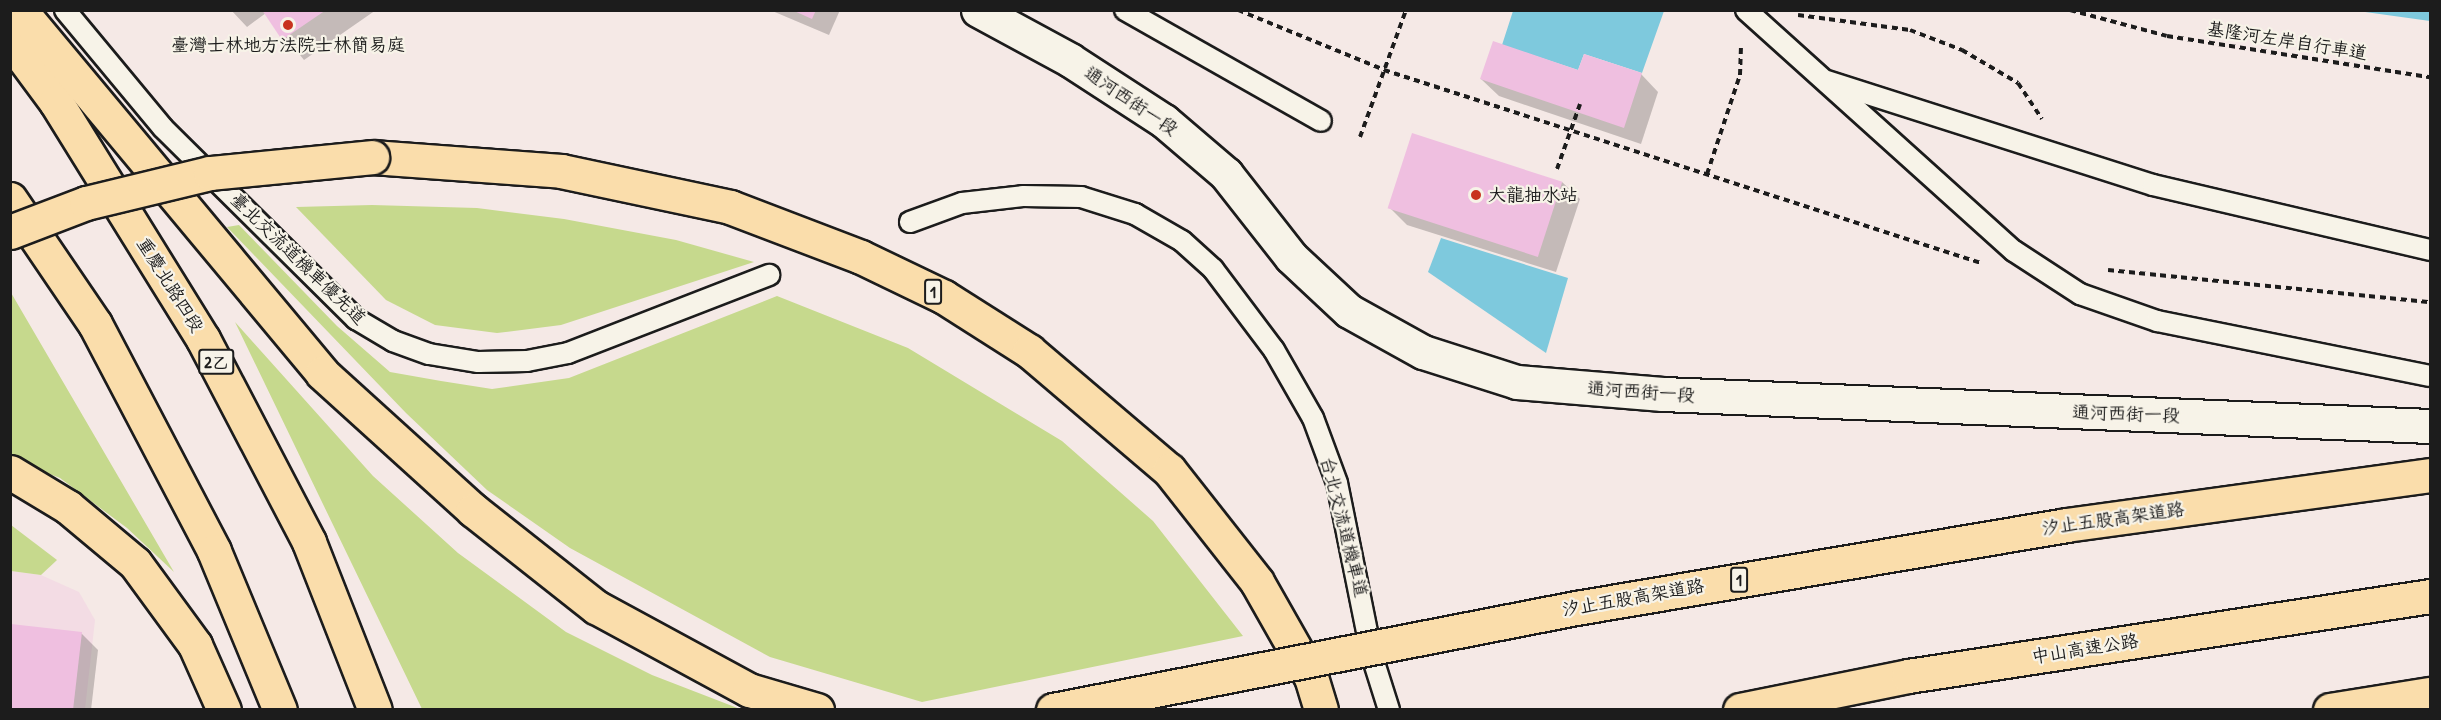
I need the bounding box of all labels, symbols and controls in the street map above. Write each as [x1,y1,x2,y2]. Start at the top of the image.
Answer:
marker: 臺灣士林地方法院士林簡易庭 [281,18,295,32]
street label: 基隆河左岸自行車道 [2205,18,2369,64]
place label: 臺灣士林地方法院士林簡易庭 [171,34,405,56]
street label: 通河西街一段 [1080,62,1182,140]
place label: 大龍抽水站 [1488,184,1578,206]
marker: 大龍抽水站 [1469,188,1483,202]
street label: 臺北交流道機車優先道 [226,189,370,329]
street label: 重慶北路四段 [132,233,208,337]
road number: 1 [924,279,942,305]
road number: 2乙 [198,349,234,375]
street label: 通河西街一段 [1586,377,1696,407]
street label: 通河西街一段 [2072,401,2180,427]
street label: 台北交流道機車道 [1316,455,1372,599]
street label: 汐止五股高架道路 [2040,498,2186,540]
road number: 1 [1730,567,1748,593]
street label: 汐止五股高架道路 [1560,575,1706,621]
street label: 中山高速公路 [2030,630,2140,668]

